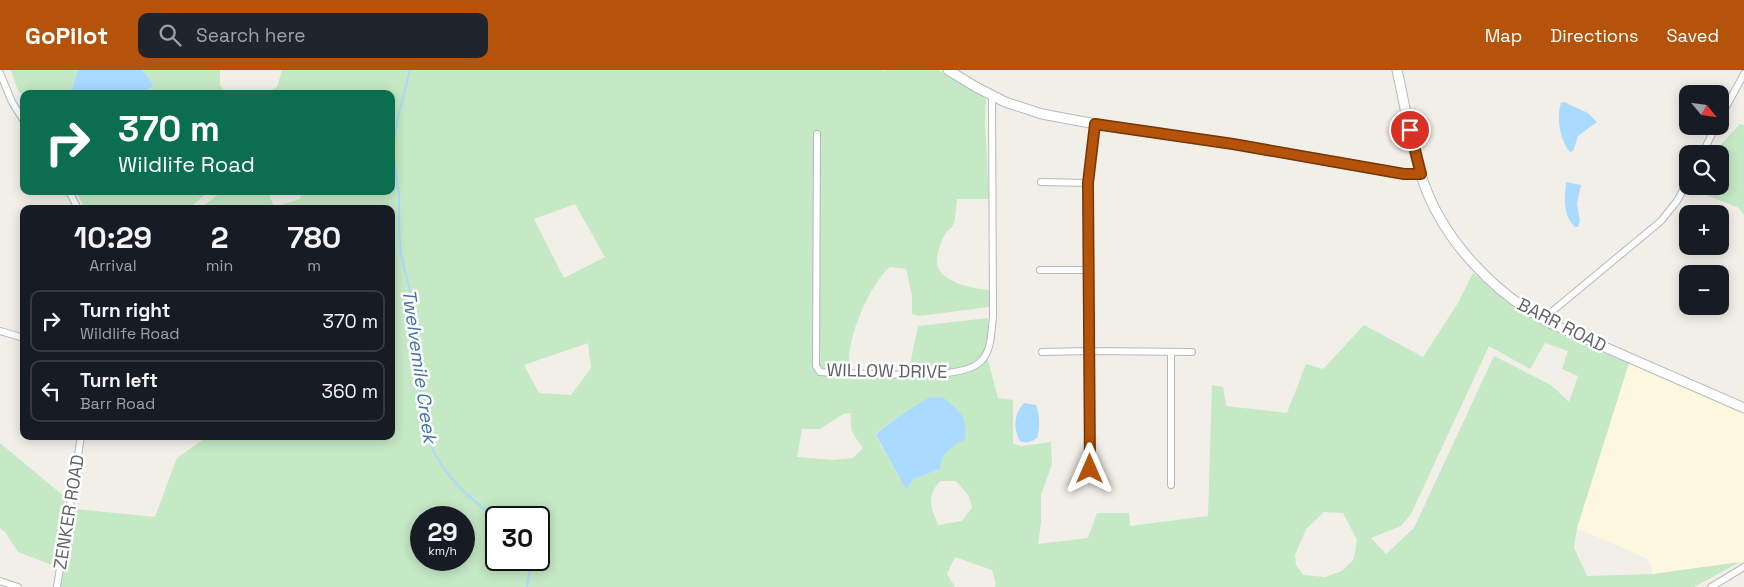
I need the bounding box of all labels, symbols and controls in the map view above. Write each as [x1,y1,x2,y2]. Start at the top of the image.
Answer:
search box [138,13,488,58]
text: GoPilot [25,20,108,51]
icon: search [156,21,184,49]
text: Search here [196,23,306,48]
text: Map [1485,24,1522,47]
text: Directions [1550,24,1639,47]
text: Saved [1667,24,1719,47]
north arrow [1679,85,1729,135]
map controls [1679,85,1729,315]
text: 370 m [118,107,220,151]
pin [1389,109,1431,151]
icon: right [35,110,100,175]
icon: arrive [1396,116,1424,144]
button: search [1679,145,1729,195]
text: Wildlife Road [118,150,255,178]
button: + [1679,205,1729,255]
text: 10:29 [74,218,152,257]
text: 2 [211,218,228,257]
text: 780 [287,218,341,257]
text: Arrival [89,255,137,276]
text: min [206,255,233,276]
text: m [307,255,321,276]
button: − [1679,265,1729,315]
water label: Twelvemile Creek [396,287,443,447]
street label: BARR ROAD [1514,292,1611,357]
text: Turn right [80,298,170,323]
icon: right [37,307,65,335]
text: 370 m [323,309,378,334]
text: Wildlife Road [80,323,180,344]
street label: WILLOW DRIVE [827,358,947,383]
text: Turn left [80,368,158,393]
icon: left [37,377,65,405]
text: 360 m [321,379,378,404]
text: Barr Road [80,393,155,414]
position arrow [1063,442,1115,494]
street label: ZENKER ROAD [48,453,89,571]
speed limit sign: 30 [485,506,550,571]
text: 29 [427,516,458,548]
text: km/h [428,543,457,559]

